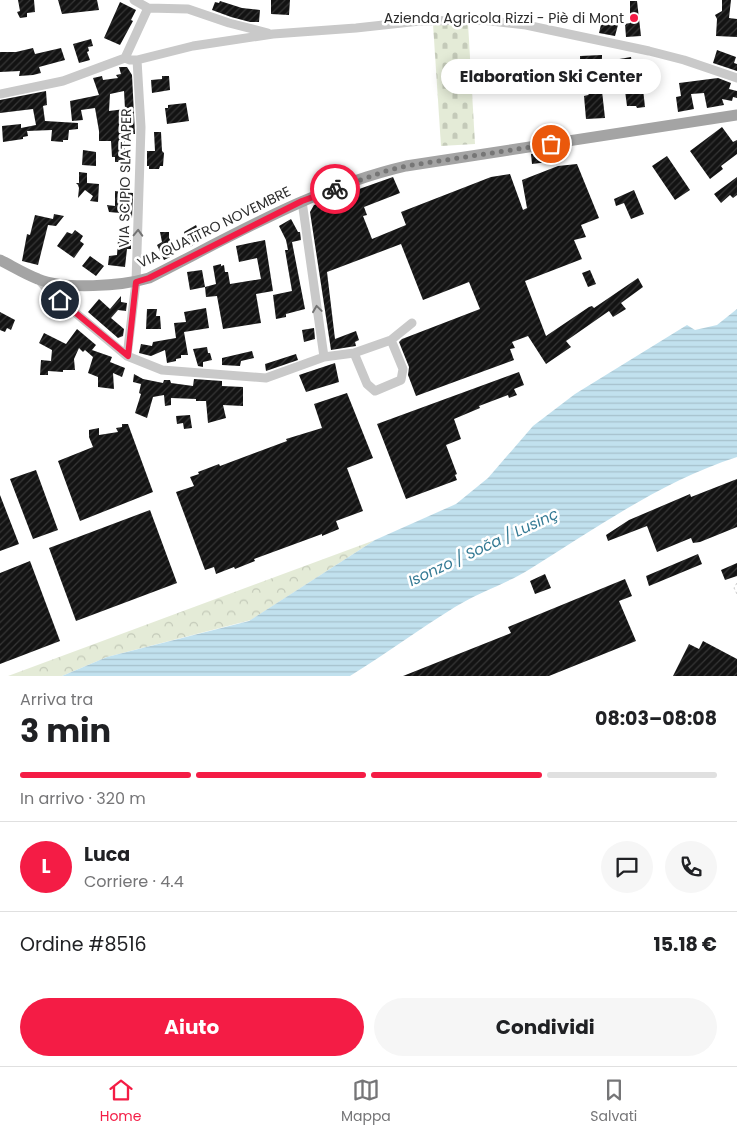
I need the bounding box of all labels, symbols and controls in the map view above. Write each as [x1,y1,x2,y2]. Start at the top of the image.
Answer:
place label: Azienda Agricola Rizzi - Piè di Mont [384,8,624,28]
marker: Azienda Agricola Rizzi - Piè di Mont [628,12,640,24]
callout: Elaboration Ski Center [441,59,661,94]
text: Elaboration Ski Center [460,65,642,88]
street label: VIA SCIPIO SLATAPER [114,108,136,248]
pin [530,123,572,165]
icon: bag [537,130,565,158]
courier [310,164,360,214]
icon: bike [321,175,349,203]
street label: VIA QUATTRO NOVEMBRE [134,181,294,273]
one-way arrow [132,229,143,237]
pin [39,279,81,321]
icon: home [46,286,74,314]
one-way arrow [312,305,323,313]
water label: Isonzo / Soča / Lusinç [405,503,561,591]
text: Arriva tra [20,688,93,711]
text: 08:03–08:08 [595,705,717,732]
text: 3 min [20,708,111,753]
text: In arrivo · 320 m [20,787,146,810]
text: Luca [84,841,130,868]
button: chat [601,841,653,893]
button: phone [665,841,717,893]
text: L [41,853,51,880]
text: Corriere · 4.4 [84,870,184,893]
text: Ordine #8516 [20,931,147,958]
text: 15.18 € [654,931,717,958]
button: Aiuto [20,998,364,1056]
button: Condividi [374,998,717,1056]
tab: Home [100,1076,141,1127]
tab: Mappa [341,1076,391,1127]
tab: Salvati [590,1076,637,1127]

